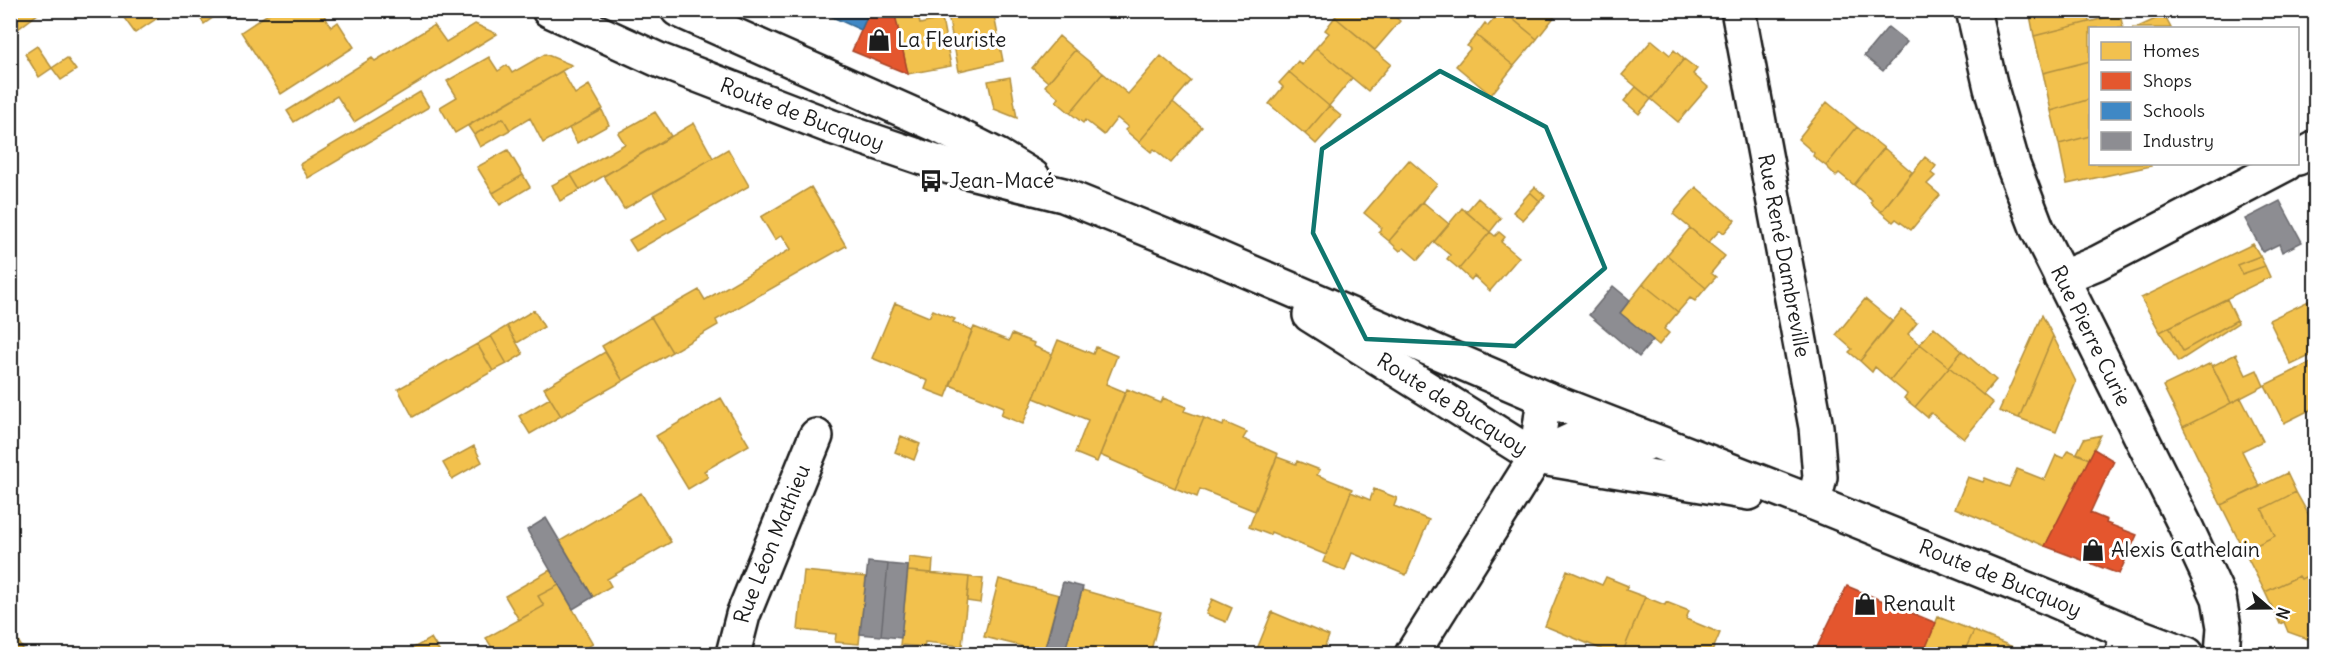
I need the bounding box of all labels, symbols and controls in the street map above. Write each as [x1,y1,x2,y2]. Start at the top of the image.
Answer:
place label: La Fleuriste [897,26,1006,53]
shop icon: La Fleuriste [866,27,892,53]
legend [2089,27,2299,165]
text: Homes [2143,39,2200,62]
text: Shops [2143,69,2192,92]
street label: Route de Bucquoy [716,71,888,157]
text: Schools [2143,99,2205,122]
text: Industry [2143,129,2214,152]
street label: Rue René Dambreville [1752,152,1817,360]
place label: Jean-Macé [949,167,1054,194]
bus stop icon: Jean-Macé [918,168,944,194]
street label: Rue Pierre Curie [2045,261,2138,410]
street label: Route de Bucquoy [1372,346,1533,461]
street label: Rue Léon Mathieu [727,460,816,626]
street label: Route de Bucquoy [1915,533,2086,623]
place label: Alexis Cathelain [2111,536,2260,563]
shop icon: Alexis Cathelain [2080,537,2106,563]
north arrow [2239,578,2299,638]
place label: Renault [1883,590,1955,617]
shop icon: Renault [1852,591,1878,617]
text: N [2272,605,2294,622]

